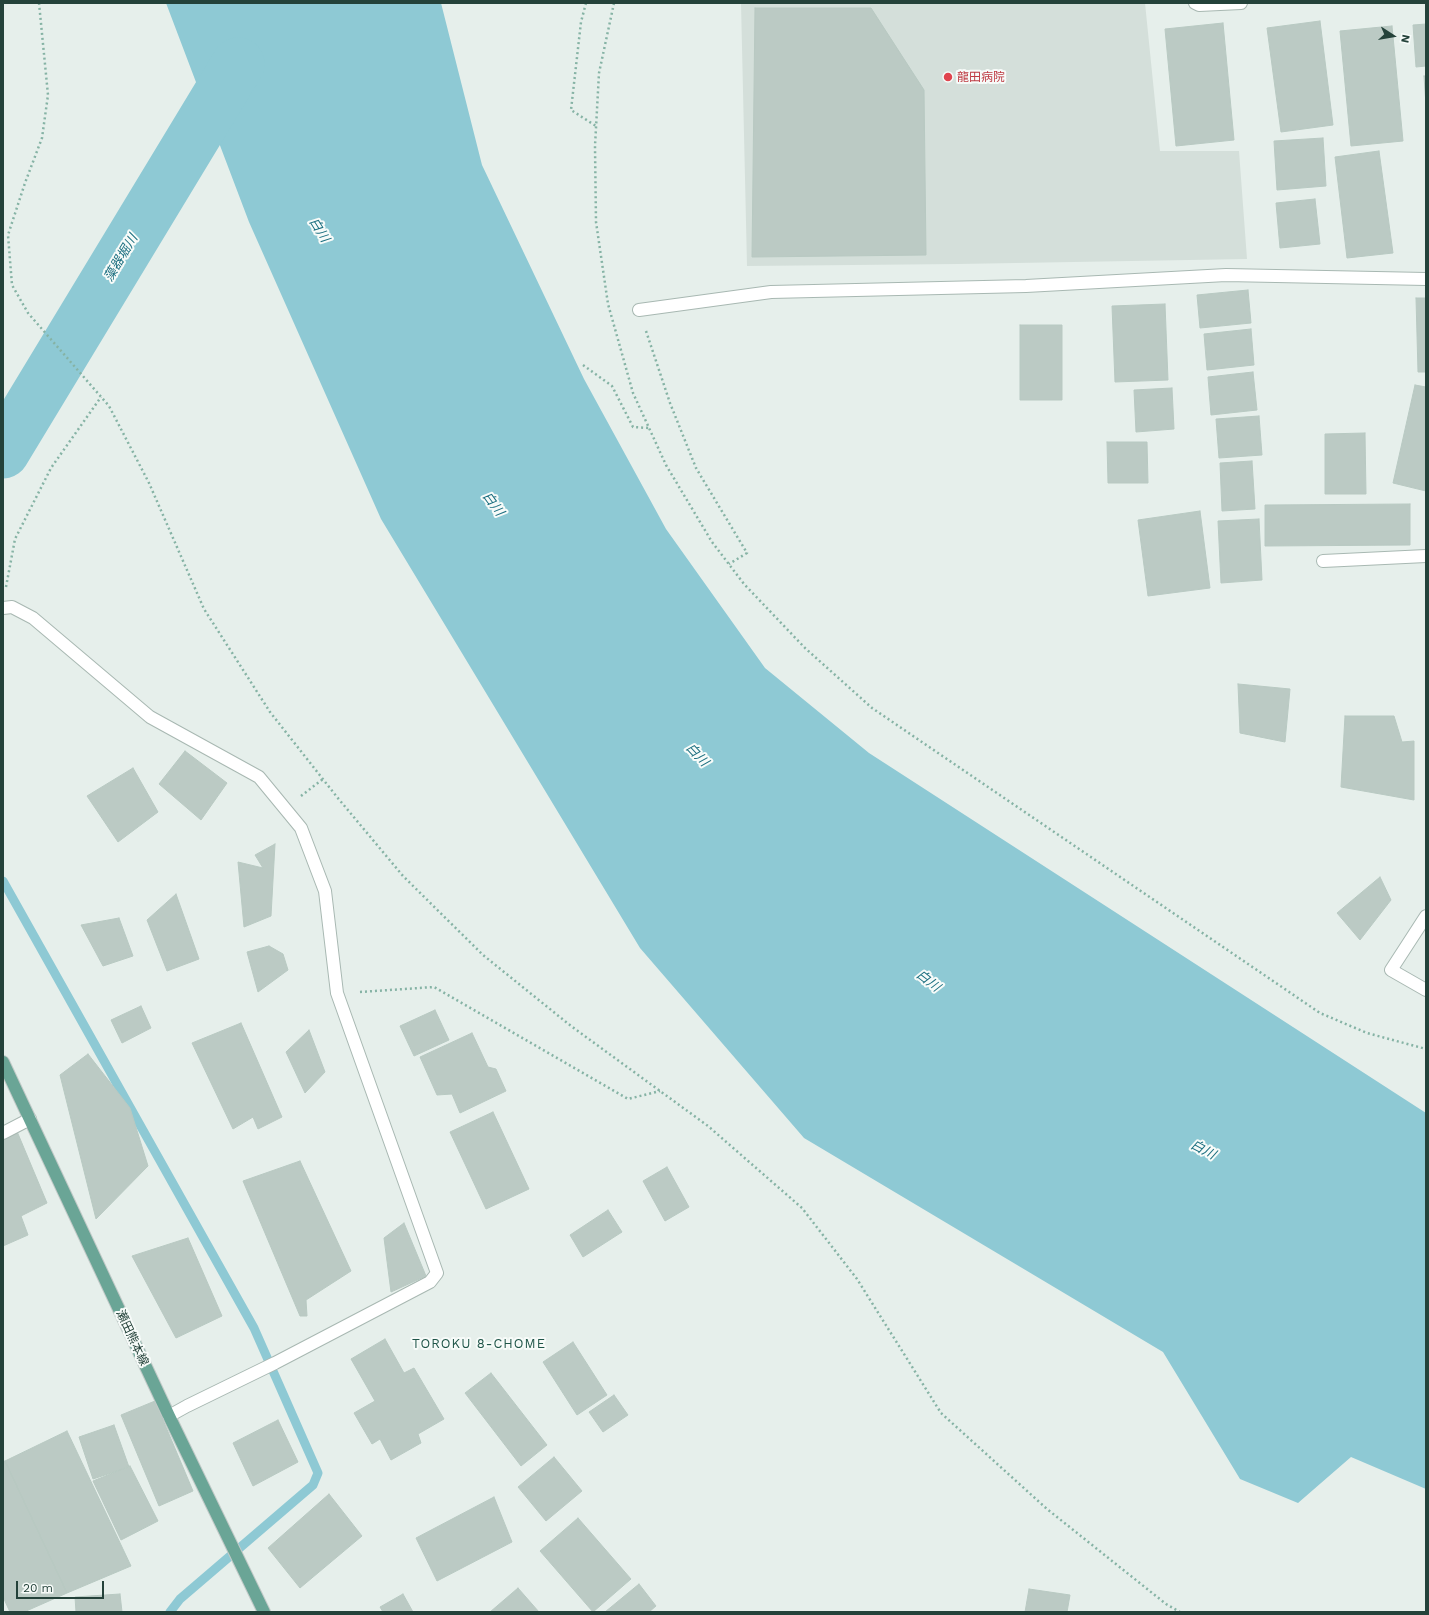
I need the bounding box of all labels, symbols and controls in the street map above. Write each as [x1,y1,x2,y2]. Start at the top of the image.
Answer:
north arrow [1373,16,1413,56]
text: N [1398,33,1412,44]
place label: 龍田病院 [957,70,1005,84]
marker: 龍田病院 [942,71,954,83]
water label: 白川 [305,215,333,245]
water label: 藻器堀川 [101,232,141,284]
water label: 白川 [479,489,507,519]
water label: 白川 [682,740,712,770]
water label: 白川 [913,967,943,995]
water label: 白川 [1188,1137,1218,1163]
street label: 瀬田熊本線 [113,1308,151,1368]
district label: TOROKU 8-CHOME [412,1336,546,1352]
scale bar [18,1573,106,1599]
text: 20 m [23,1581,53,1595]

